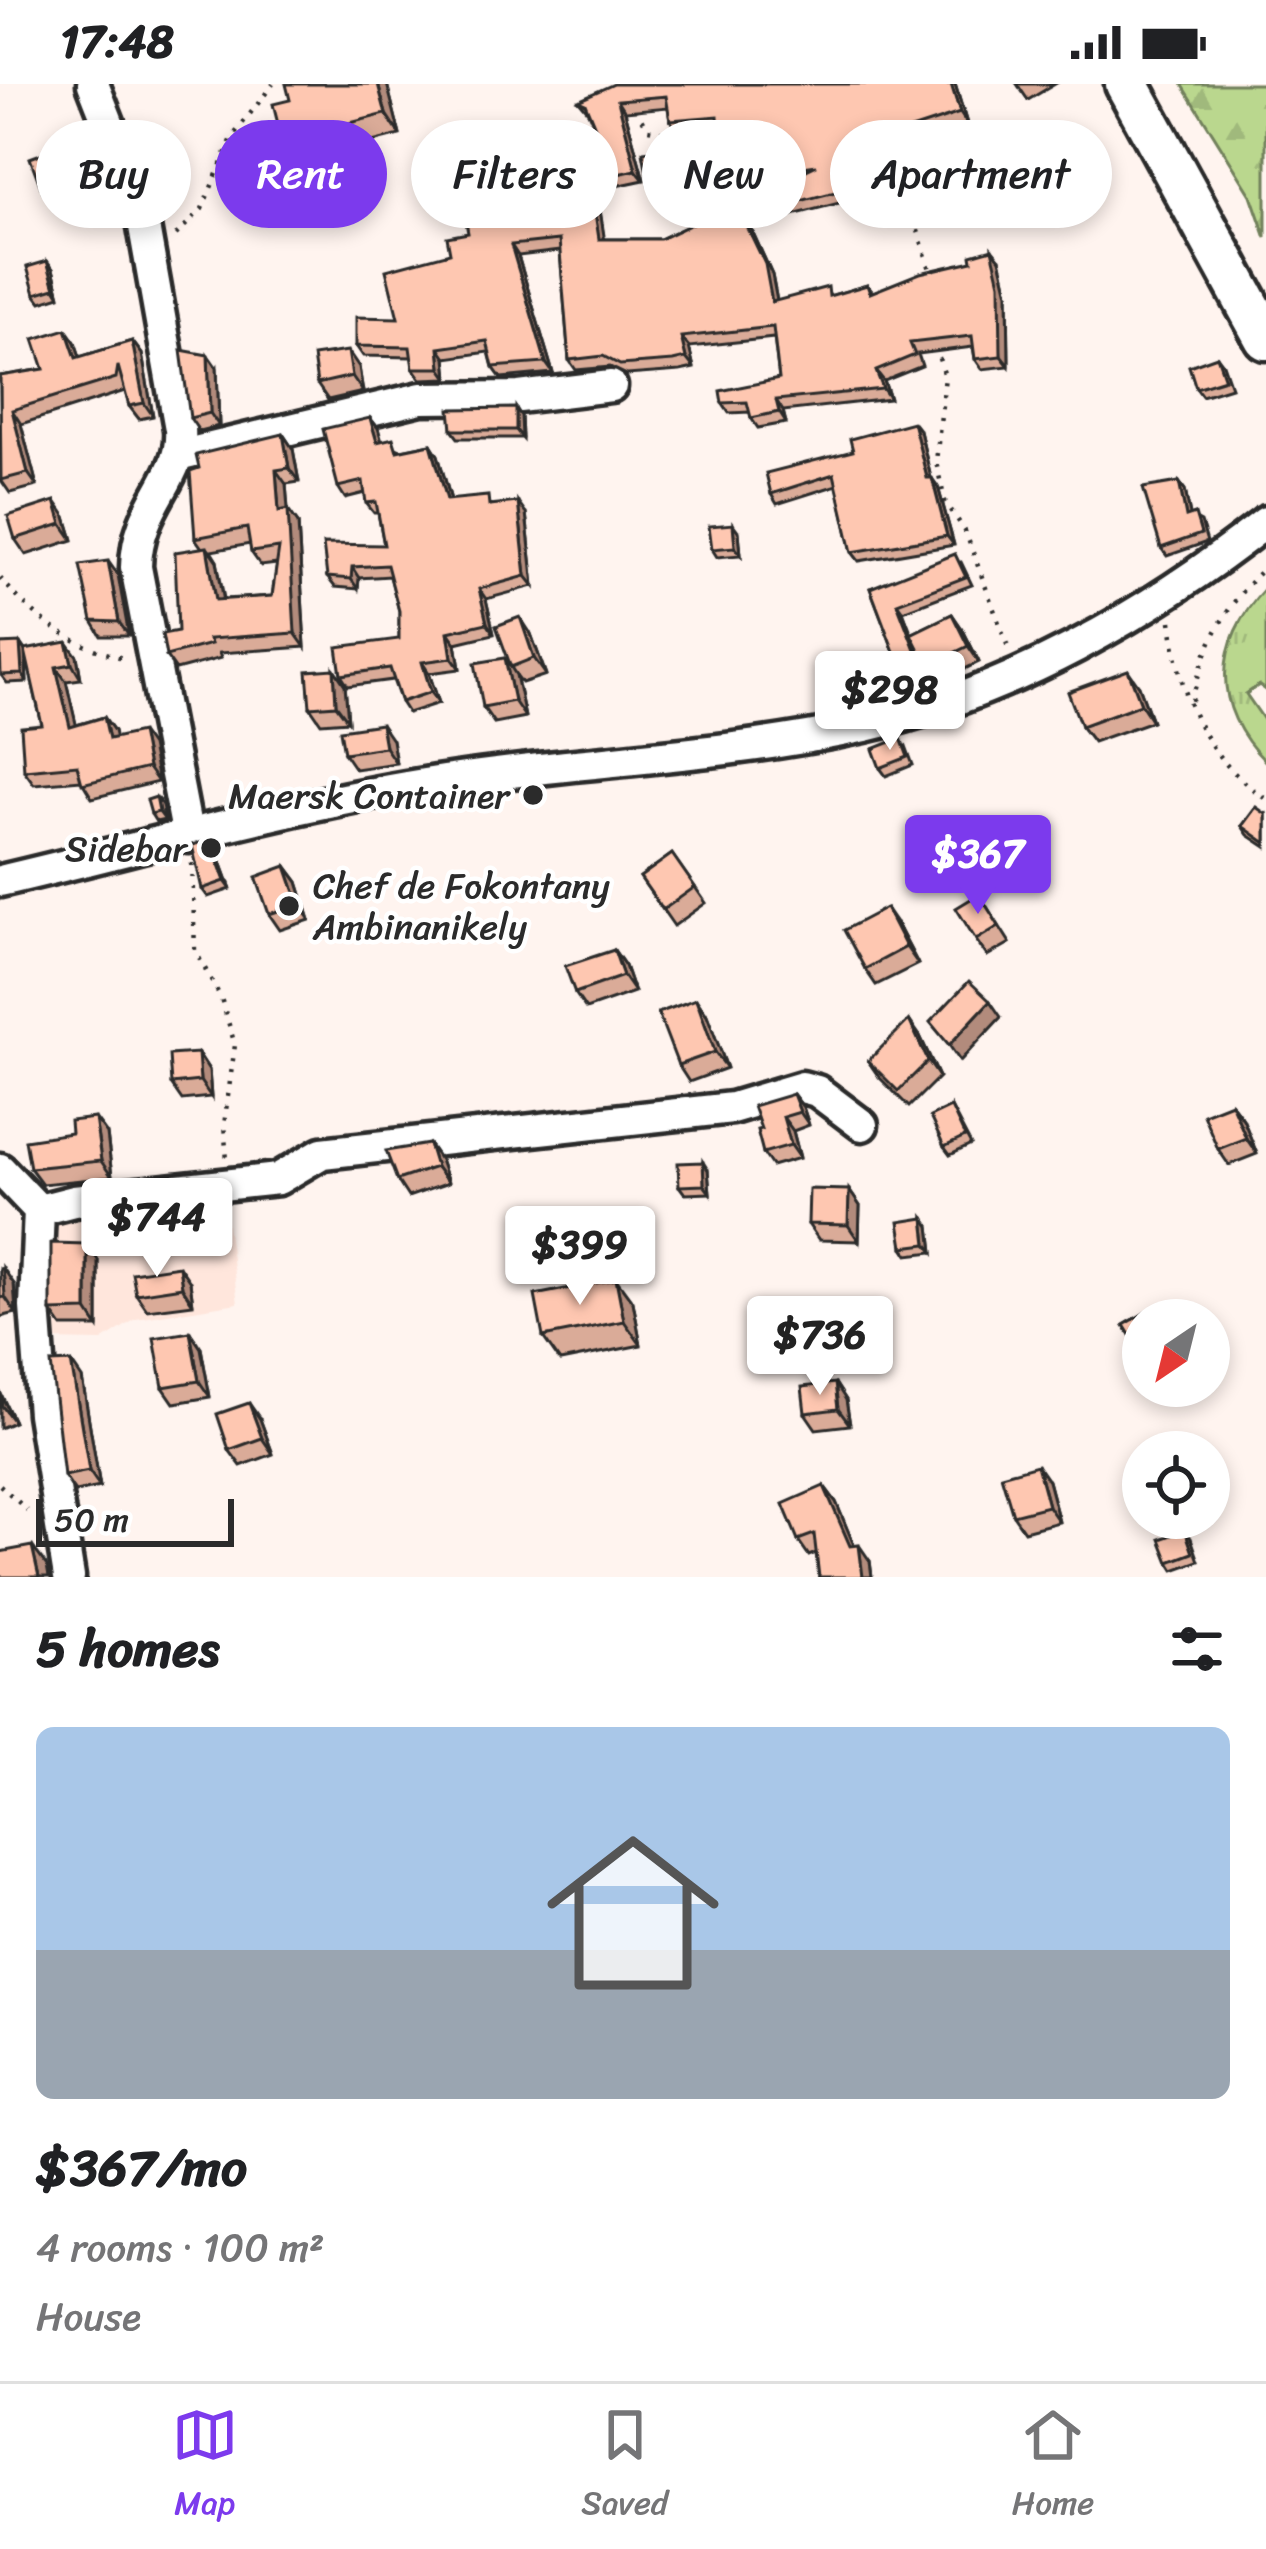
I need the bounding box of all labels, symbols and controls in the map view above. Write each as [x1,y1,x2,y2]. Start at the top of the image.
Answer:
text: 17:48 [60,2,174,82]
chip: Buy [36,120,191,228]
chip: Rent [215,120,387,228]
chip: Filters [411,120,618,228]
chip: New [642,120,806,228]
chip: Apartment [830,120,1112,228]
pin: $298 [819,651,961,753]
text: $298 [842,655,938,724]
place label: Maersk Container [228,764,511,828]
marker: Maersk Container [520,782,546,808]
pin: $367 [907,815,1049,917]
place label: Sidebar [65,817,189,881]
text: $367 [932,819,1024,888]
marker: Sidebar [198,835,224,861]
place label: Chef de Fokontany Ambinanikely [312,854,610,959]
marker: Chef de Fokontany Ambinanikely [276,893,302,919]
pin: $744 [86,1178,228,1280]
text: $744 [108,1182,206,1251]
pin: $399 [509,1206,651,1308]
text: $399 [532,1210,628,1279]
pin: $736 [749,1296,891,1398]
north arrow [1122,1299,1230,1407]
map controls [1122,1299,1230,1539]
text: $736 [774,1300,866,1369]
button: locate [1122,1431,1230,1539]
text: 50 m [54,1491,129,1549]
scale bar [36,1493,234,1546]
text: 5 homes [36,1604,219,1694]
icon: filters [1164,1616,1230,1682]
icon: home [525,1805,741,2021]
text: $367/mo [36,2123,247,2213]
text: 4 rooms · 100 m² [36,2213,324,2282]
text: House [36,2282,141,2351]
tab: Map [172,2402,238,2532]
tab: Saved [581,2402,668,2532]
tab: Home [1012,2402,1094,2532]

